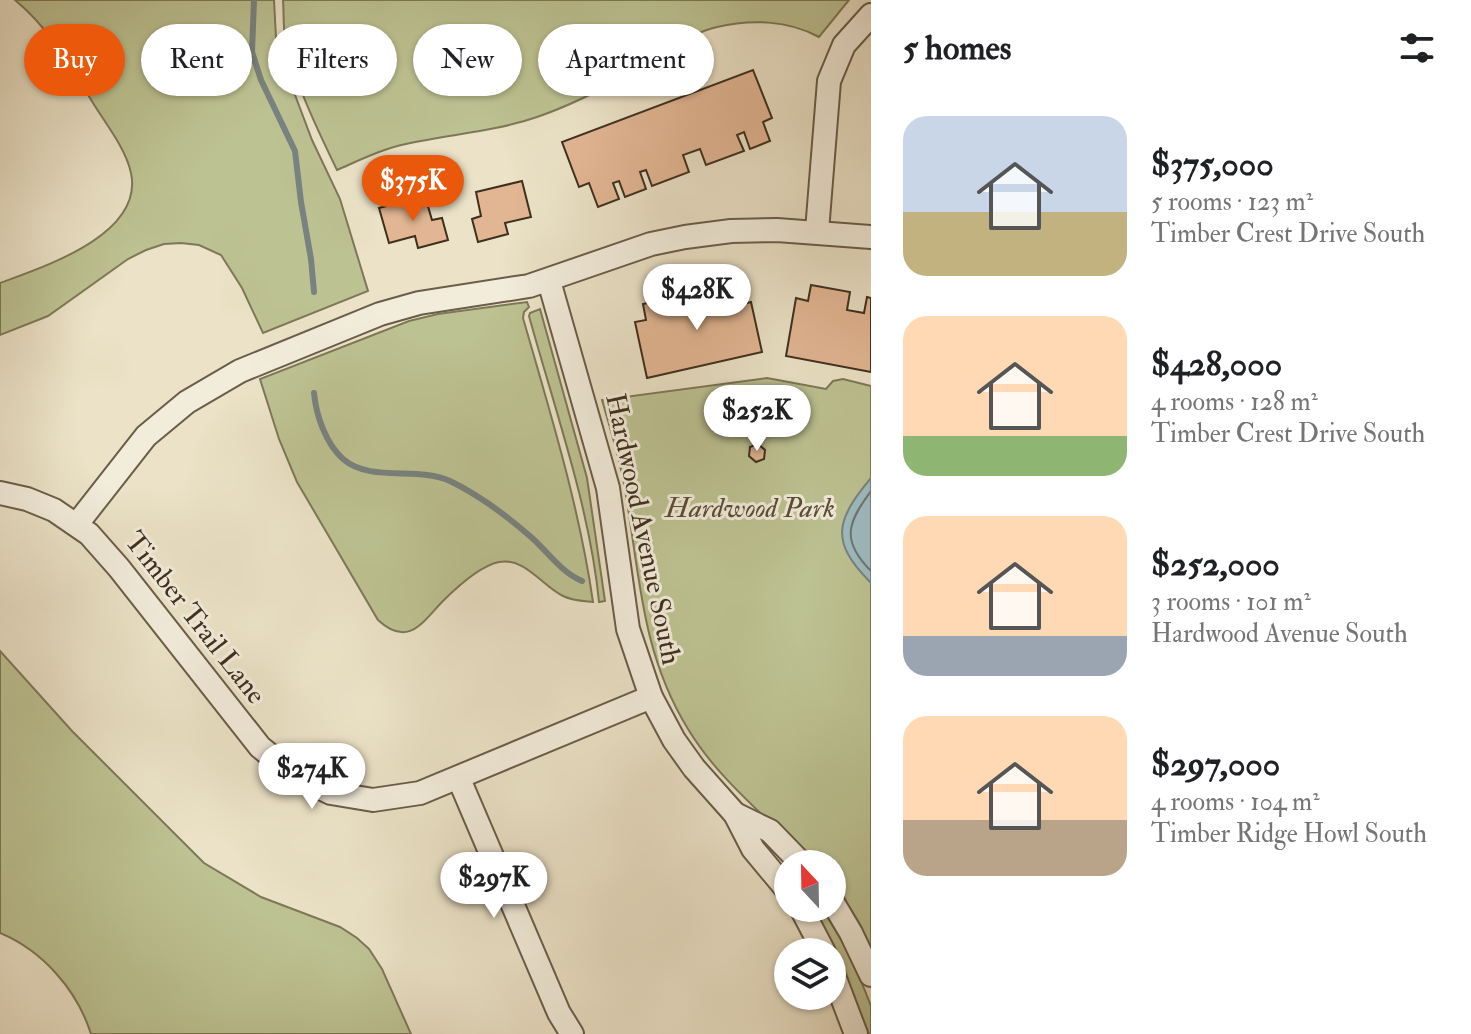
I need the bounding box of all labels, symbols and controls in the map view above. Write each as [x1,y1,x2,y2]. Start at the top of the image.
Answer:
chip: Buy [24,24,125,96]
chip: Rent [141,24,252,96]
chip: Filters [268,24,397,96]
chip: New [413,24,522,96]
chip: Apartment [538,24,714,96]
icon: filters [1395,26,1439,70]
text: 5 homes [903,27,1011,70]
text: $375,000 [1151,143,1274,186]
icon: home [967,148,1063,244]
pin: $375K [357,155,469,223]
text: $375K [380,165,446,197]
text: 5 rooms · 123 m² [1151,186,1313,218]
text: Timber Crest Drive South [1151,218,1425,250]
pin: $428K [641,264,753,332]
text: $428K [661,274,733,306]
text: $428,000 [1151,343,1282,386]
icon: home [967,348,1063,444]
pin: $252K [701,385,813,453]
text: 4 rooms · 128 m² [1151,386,1318,418]
street label: Hardwood Avenue South [597,390,689,668]
text: $252K [722,395,792,427]
text: Timber Crest Drive South [1151,418,1425,450]
park label: Hardwood Park [663,491,835,526]
street label: Timber Trail Lane [117,525,273,712]
text: $252,000 [1151,543,1280,586]
icon: home [967,548,1063,644]
text: 3 rooms · 101 m² [1151,586,1311,618]
text: Hardwood Avenue South [1151,618,1408,650]
pin: $274K [256,743,368,811]
text: $297,000 [1151,743,1280,786]
icon: home [967,748,1063,844]
text: $274K [276,753,348,785]
text: 4 rooms · 104 m² [1151,786,1320,818]
text: Timber Ridge Howl South [1151,818,1427,850]
north arrow [774,850,846,922]
map controls [774,850,846,1010]
pin: $297K [438,852,550,920]
text: $297K [458,862,530,894]
button: layers [774,938,846,1010]

